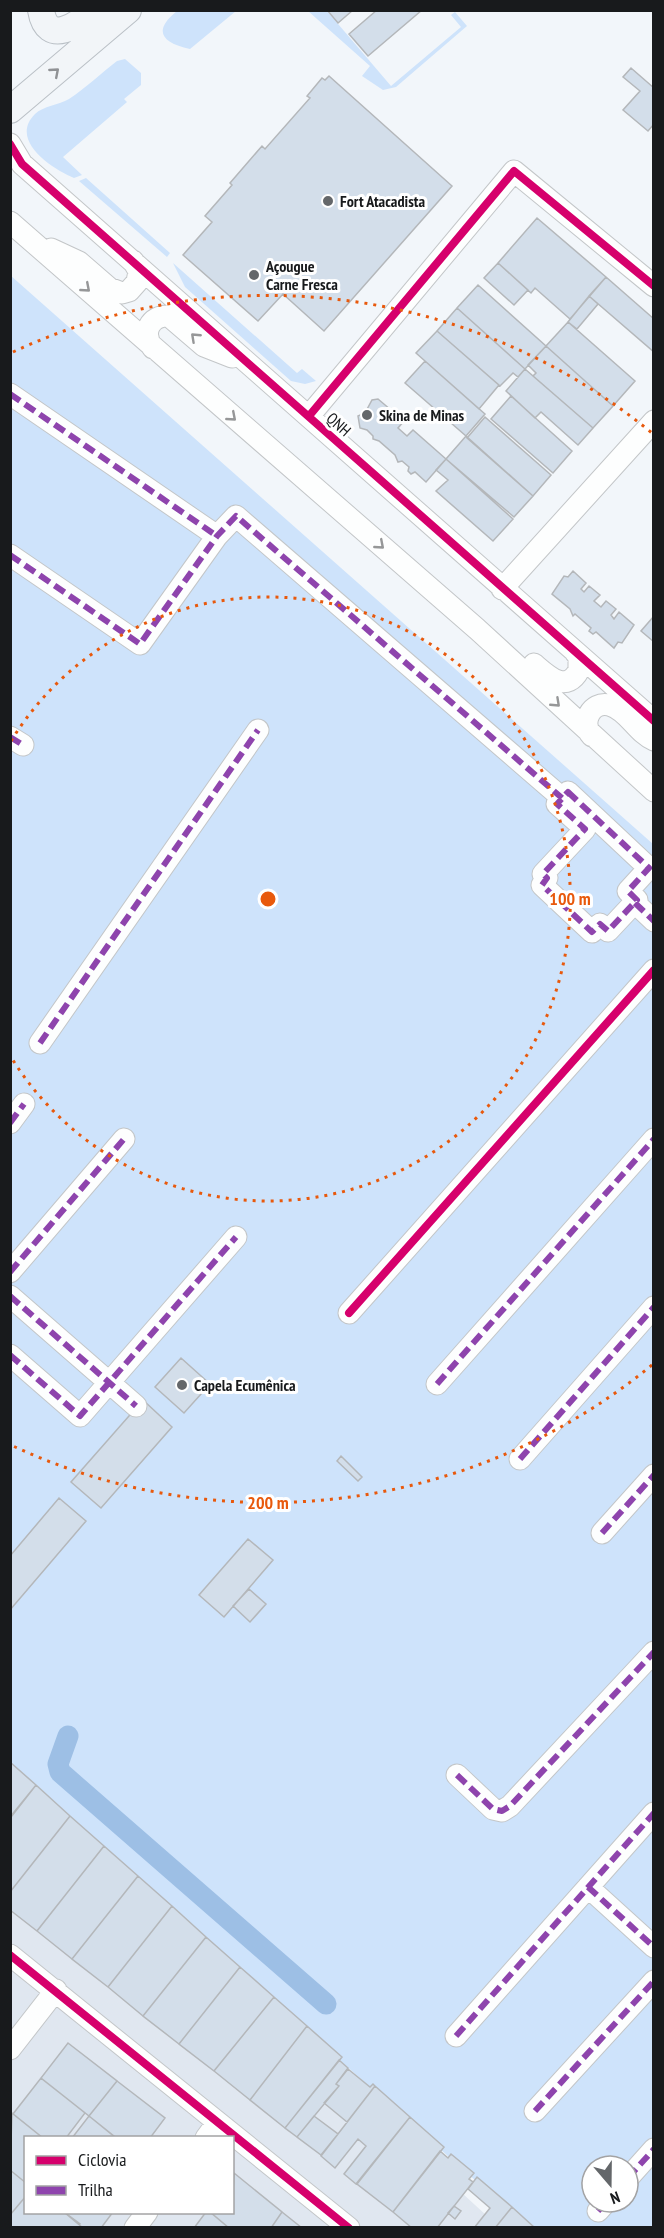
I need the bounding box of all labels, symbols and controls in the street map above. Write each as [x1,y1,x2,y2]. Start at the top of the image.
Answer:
one-way arrow [48,68,59,79]
place label: Fort Atacadista [340,191,425,211]
marker: Fort Atacadista [321,194,335,208]
place label: Açougue Carne Fresca [265,256,338,294]
marker: Açougue Carne Fresca [247,268,261,282]
one-way arrow [79,281,90,292]
one-way arrow [191,333,201,344]
place label: Skina de Minas [379,405,465,425]
street label: QNH [323,408,355,440]
marker: Skina de Minas [360,408,374,422]
one-way arrow [226,410,236,421]
one-way arrow [373,537,384,548]
one-way arrow [549,696,560,707]
text: 100 m [549,887,591,910]
centre of rings [258,889,278,909]
place label: Capela Ecumênica [194,1375,296,1395]
marker: Capela Ecumênica [175,1378,189,1392]
text: 200 m [247,1491,289,1514]
legend [24,2136,234,2214]
text: Ciclovia [78,2148,126,2171]
north arrow [580,2154,640,2214]
text: Trilha [78,2178,113,2201]
text: N [608,2187,623,2209]

